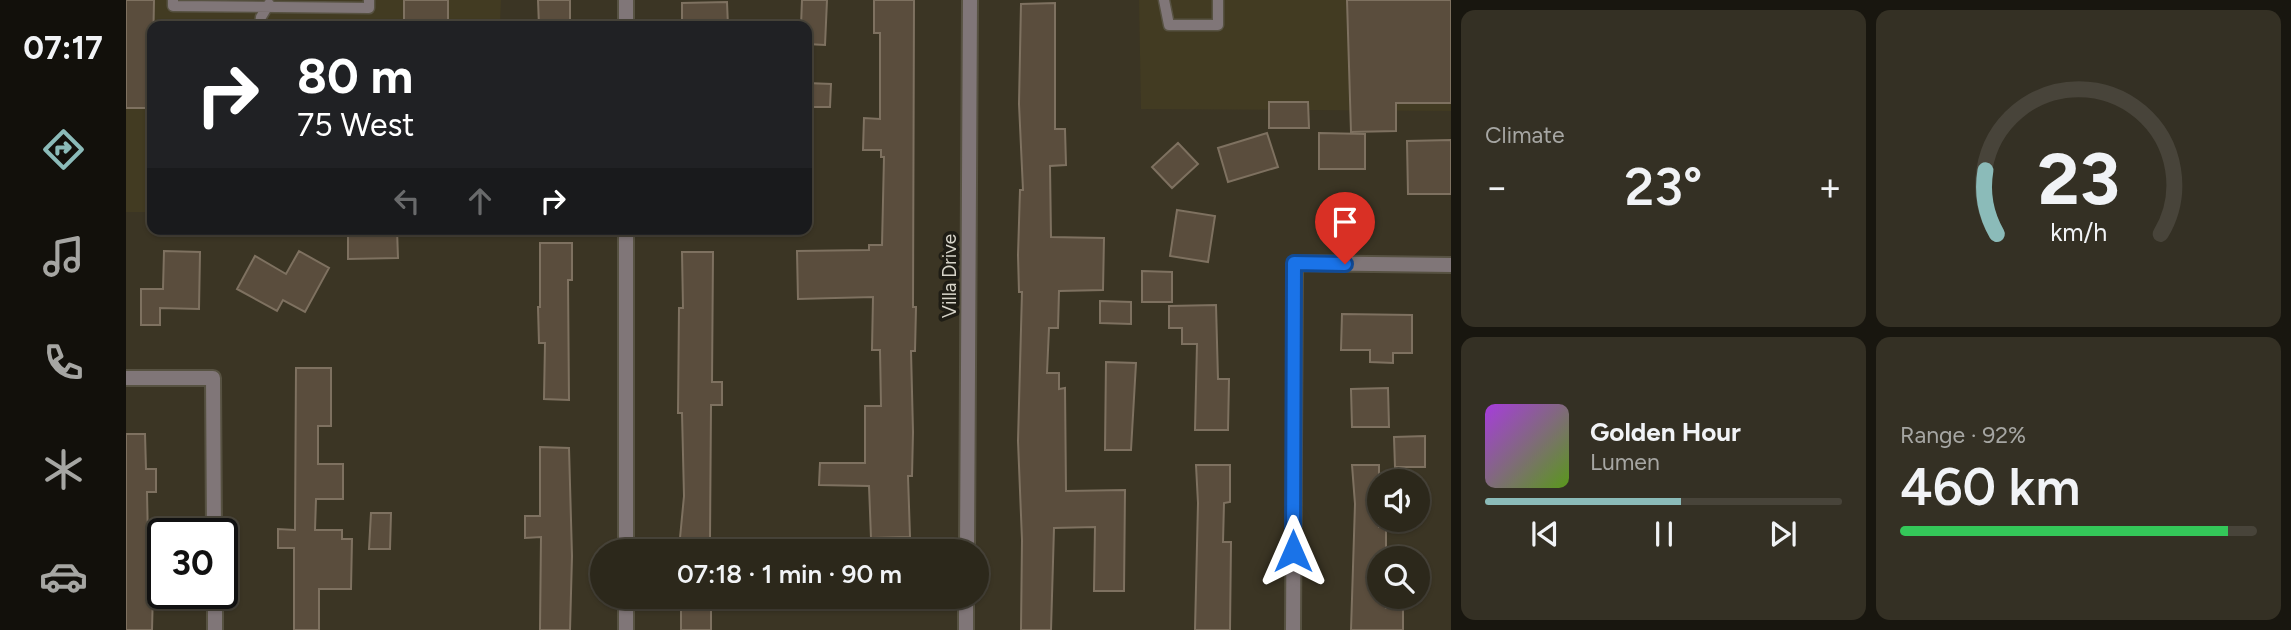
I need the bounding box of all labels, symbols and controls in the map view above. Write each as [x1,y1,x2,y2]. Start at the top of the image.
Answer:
text: 07:17 [23,29,103,67]
text: 80 m [297,46,413,105]
icon: right [182,49,273,140]
text: 75 West [297,106,414,144]
text: Climate [1485,121,1564,149]
icon: directions [39,125,88,174]
text: 23 [2037,136,2120,223]
text: 23° [1625,156,1702,218]
text: − [1485,164,1509,210]
text: + [1818,164,1842,210]
icon: left [388,182,426,220]
icon: ahead [461,182,499,220]
icon: right [534,182,572,220]
pin [1315,192,1375,264]
icon: arrive [1326,203,1364,241]
text: km/h [2050,217,2107,247]
icon: music [39,232,88,281]
street label: Villa Drive [938,234,961,318]
icon: phone [39,338,88,387]
text: Golden Hour [1590,416,1741,448]
text: Range · 92% [1900,421,2026,449]
icon: climate [39,445,88,494]
text: Lumen [1590,448,1660,476]
text: 460 km [1900,456,2080,518]
map controls [1367,469,1430,609]
button: sound [1367,469,1430,532]
position arrow [1256,514,1330,588]
icon: previous [1526,515,1564,553]
icon: pause [1645,515,1683,553]
icon: next [1764,515,1802,553]
speed limit sign: 30 [147,518,238,609]
button: search [1367,546,1430,609]
icon: car [39,552,88,601]
text: 07:18 · 1 min · 90 m [677,558,902,590]

